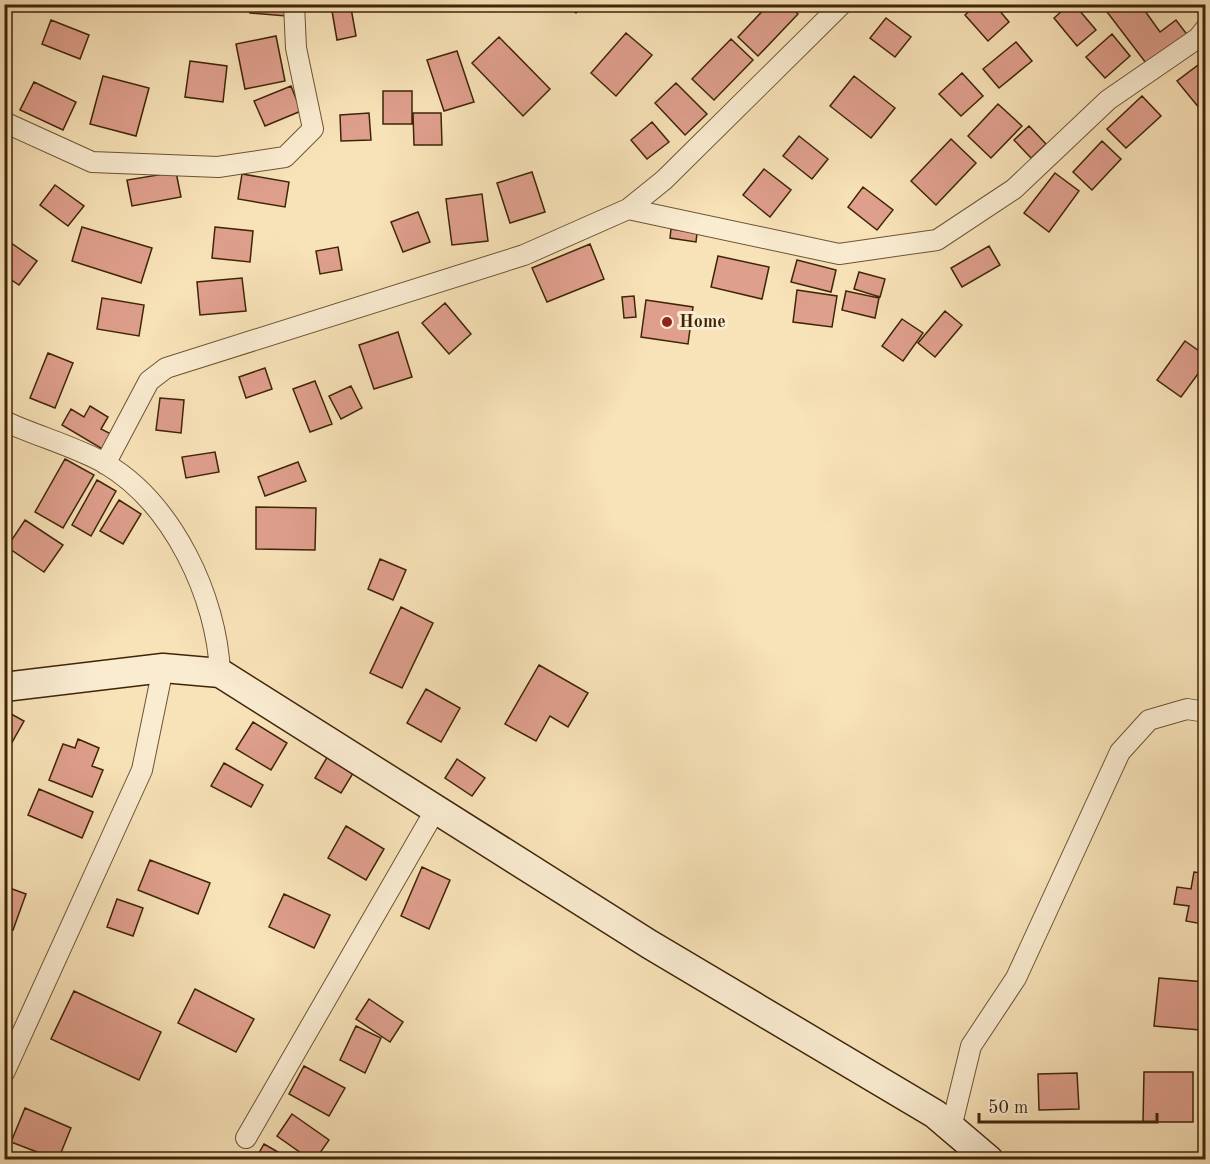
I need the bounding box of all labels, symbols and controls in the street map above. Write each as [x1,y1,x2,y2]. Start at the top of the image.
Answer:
place label: Home [679,313,726,331]
marker: Home [660,315,674,329]
scale bar [979,1086,1158,1124]
text: 50 m [988,1099,1028,1117]

